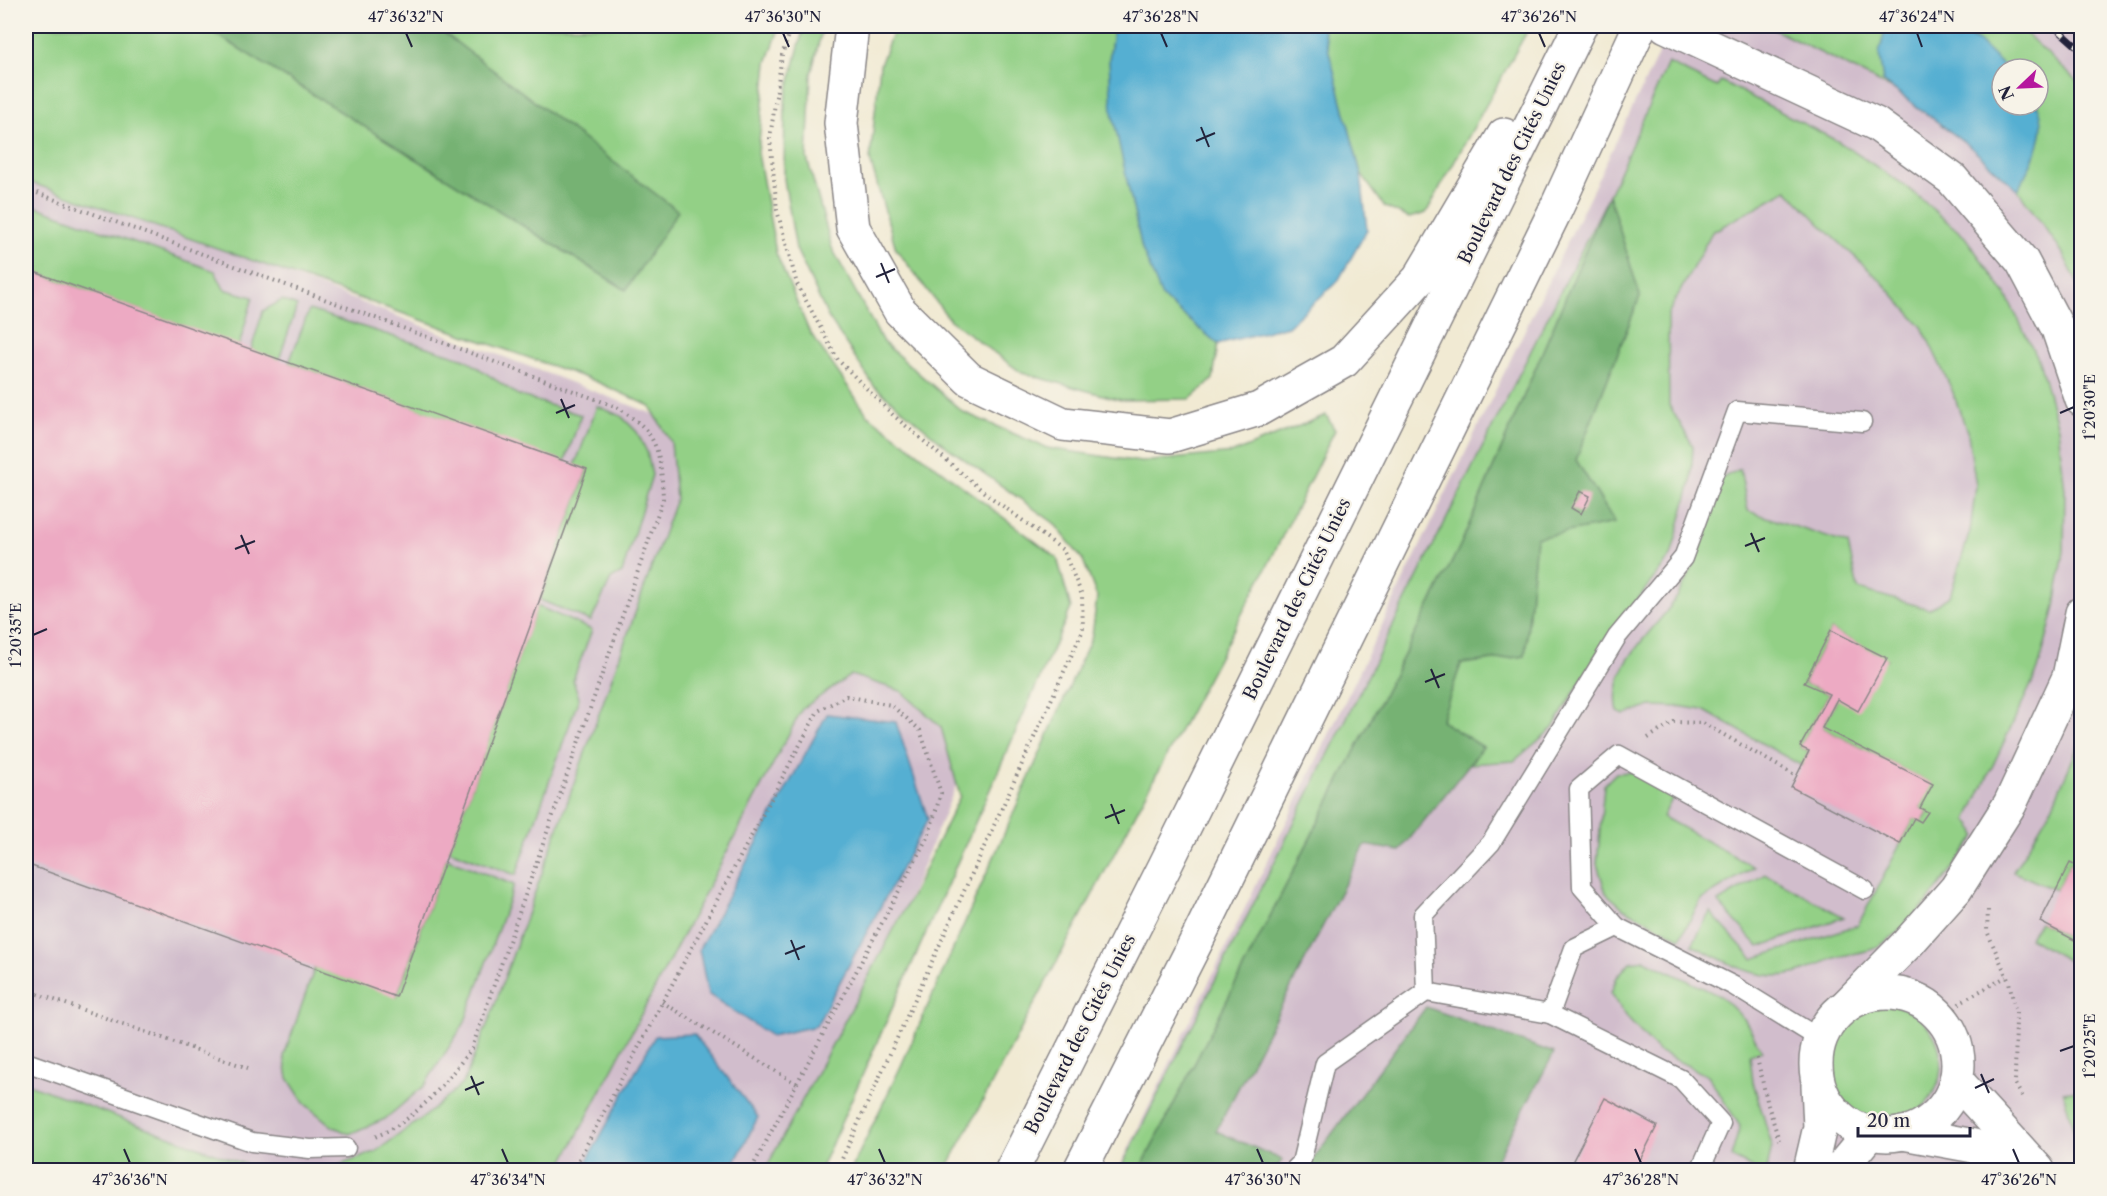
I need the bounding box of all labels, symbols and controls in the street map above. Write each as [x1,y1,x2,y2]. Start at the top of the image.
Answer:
text: 47°36'32"N [368,7,444,26]
text: 47°36'30"N [745,7,821,26]
text: 47°36'28"N [1123,7,1199,26]
text: 47°36'26"N [1501,7,1577,26]
text: 47°36'24"N [1879,7,1955,26]
north arrow [1990,57,2050,117]
street label: Boulevard des Cités Unies [1453,58,1571,268]
text: N [1994,82,2018,103]
text: 1°20'30"E [2080,374,2099,440]
street label: Boulevard des Cités Unies [1238,494,1356,704]
text: 1°20'35"E [6,603,25,667]
street label: Boulevard des Cités Unies [1020,930,1140,1138]
text: 1°20'25"E [2080,1013,2099,1079]
scale bar [1858,1100,1970,1138]
text: 20 m [1867,1110,1911,1132]
text: 47°36'36"N [92,1170,168,1189]
text: 47°36'34"N [470,1170,546,1189]
text: 47°36'32"N [847,1170,923,1189]
text: 47°36'30"N [1225,1170,1301,1189]
text: 47°36'28"N [1603,1170,1679,1189]
text: 47°36'26"N [1981,1170,2057,1189]

